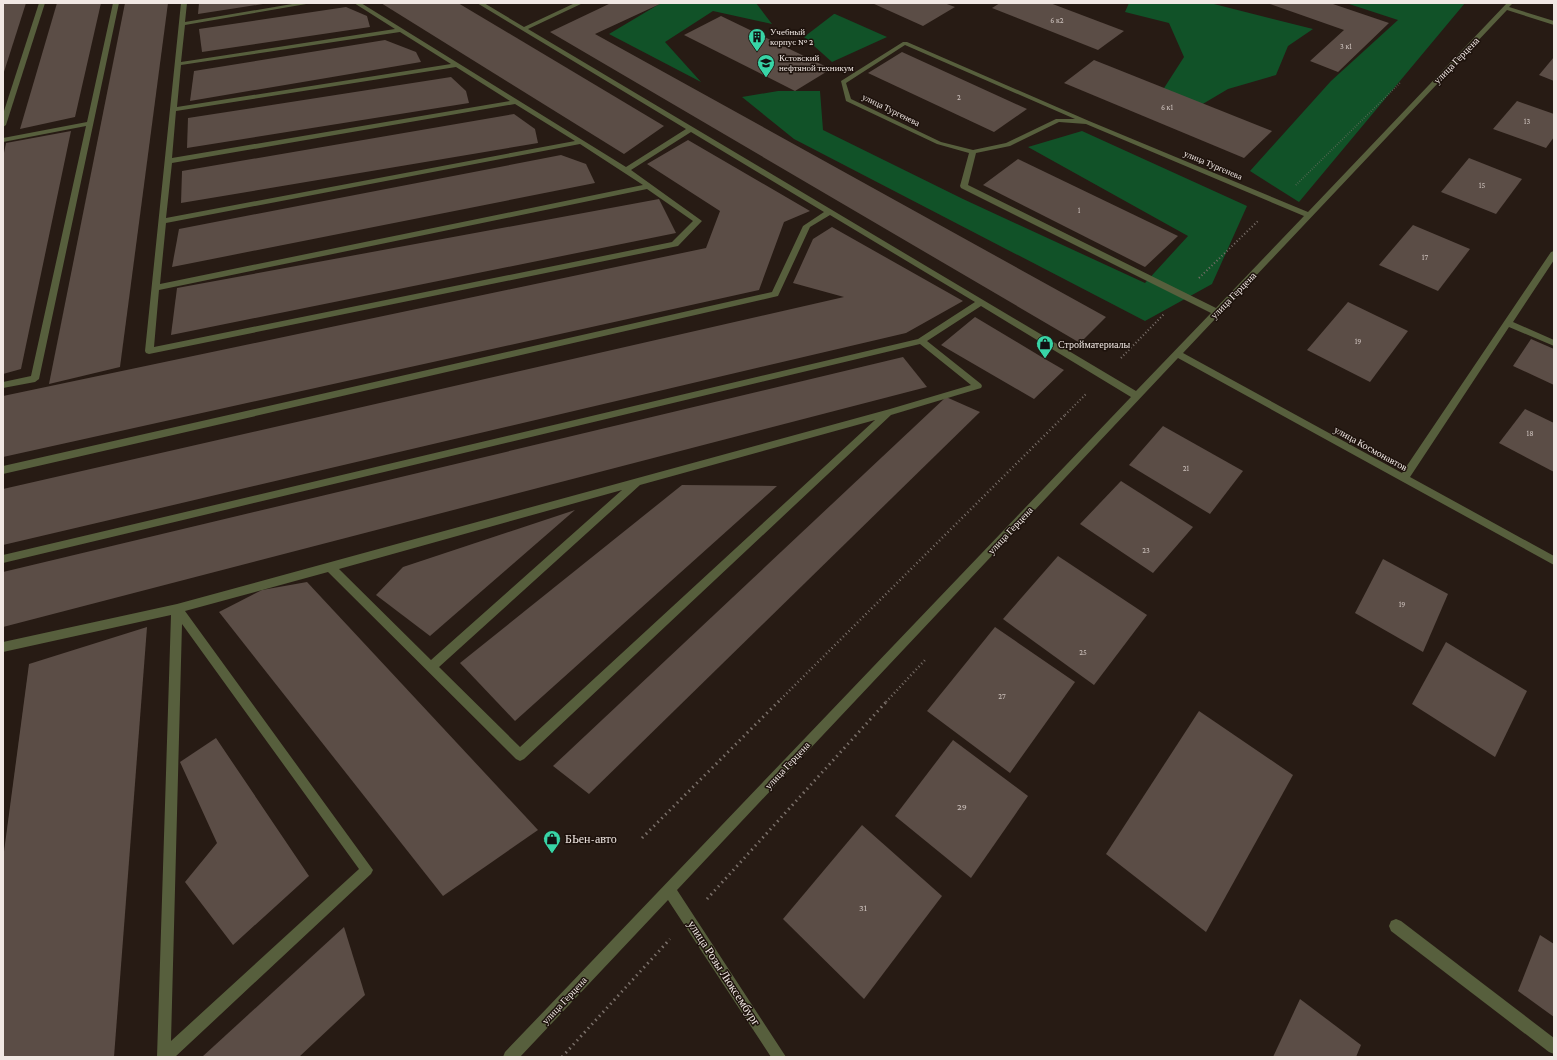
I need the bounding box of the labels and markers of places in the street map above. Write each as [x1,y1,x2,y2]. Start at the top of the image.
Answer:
building icon: Учебный корпус № 2 [747,27,767,52]
place label: Учебный корпус № 2 [770,27,813,47]
school or university icon: Кстовский нефтяной техникум [756,53,776,78]
place label: Кстовский нефтяной техникум [779,53,854,73]
shop icon: Стройматериалы [1035,334,1055,359]
place label: Стройматериалы [1058,339,1130,350]
shop icon: БЬен-авто [542,829,562,854]
place label: БЬен-авто [565,832,617,846]

